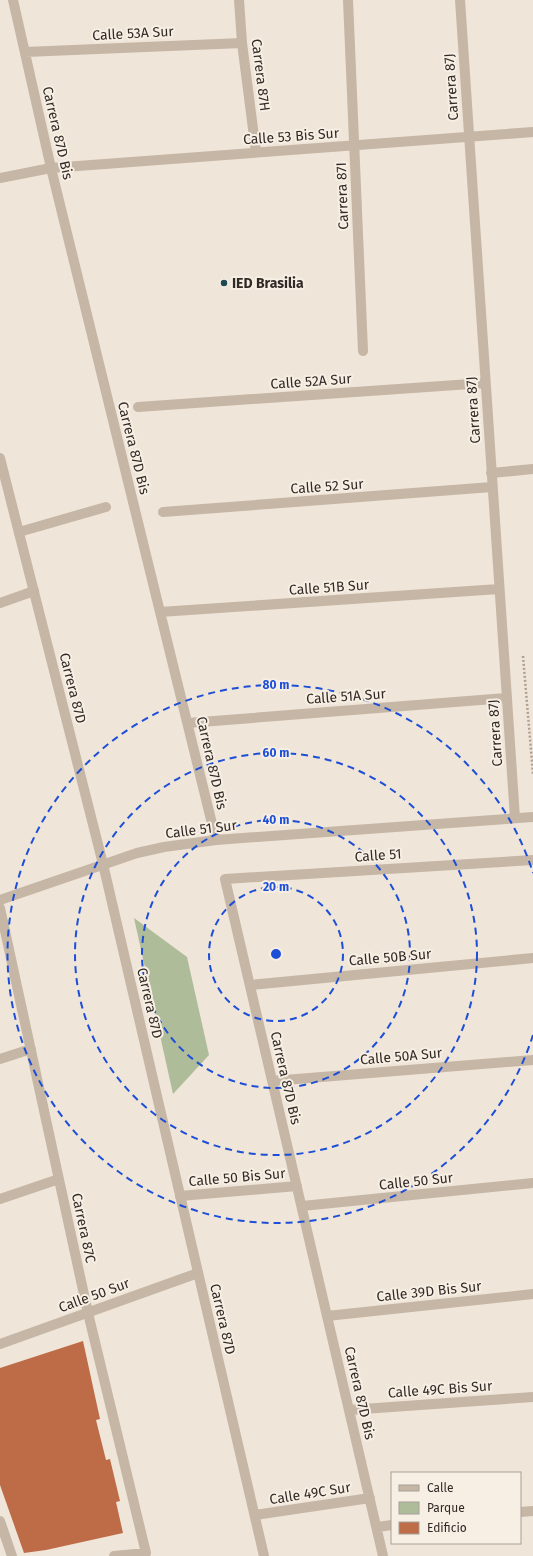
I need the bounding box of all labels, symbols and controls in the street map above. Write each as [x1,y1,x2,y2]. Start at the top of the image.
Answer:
street label: Calle 53A Sur [92,23,175,44]
street label: Carrera 87H [248,38,273,112]
street label: Carrera 87J [441,53,462,121]
street label: Carrera 87D Bis [39,85,77,182]
street label: Calle 53 Bis Sur [242,125,340,148]
street label: Carrera 87I [333,162,352,230]
place label: IED Brasilia [232,275,304,292]
marker: IED Brasilia [219,278,229,288]
street label: Calle 52A Sur [270,370,353,393]
street label: Carrera 87J [463,376,484,444]
street label: Carrera 87D Bis [114,400,153,497]
street label: Calle 52 Sur [290,475,365,498]
street label: Calle 51B Sur [288,576,370,599]
street label: Carrera 87D [56,651,90,725]
text: 80 m [263,678,289,692]
street label: Calle 51A Sur [306,685,387,708]
street label: Carrera 87J [485,699,506,767]
street label: Carrera 87D Bis [193,715,231,812]
text: 60 m [263,746,289,760]
text: 40 m [263,813,289,827]
street label: Calle 51 Sur [164,817,238,842]
street label: Calle 51 [354,845,402,866]
text: 20 m [263,880,289,894]
street label: Calle 50B Sur [348,945,433,970]
centre of rings [269,947,283,961]
street label: Carrera 87D [133,966,166,1040]
street label: Carrera 87D Bis [267,1030,305,1127]
street label: Calle 50A Sur [359,1044,443,1069]
street label: Calle 50 Bis Sur [188,1165,287,1190]
street label: Calle 50 Sur [378,1169,455,1194]
street label: Carrera 87C [68,1192,99,1265]
street label: Calle 50 Sur [56,1275,133,1316]
street label: Calle 39D Bis Sur [376,1277,483,1305]
street label: Carrera 87D [206,1282,239,1356]
street label: Carrera 87D Bis [341,1345,379,1442]
street label: Calle 49C Bis Sur [387,1377,493,1402]
legend [391,1472,521,1544]
street label: Calle 49C Sur [268,1479,352,1508]
text: Calle [427,1481,454,1495]
text: Parque [427,1501,465,1515]
text: Edificio [427,1521,467,1535]

